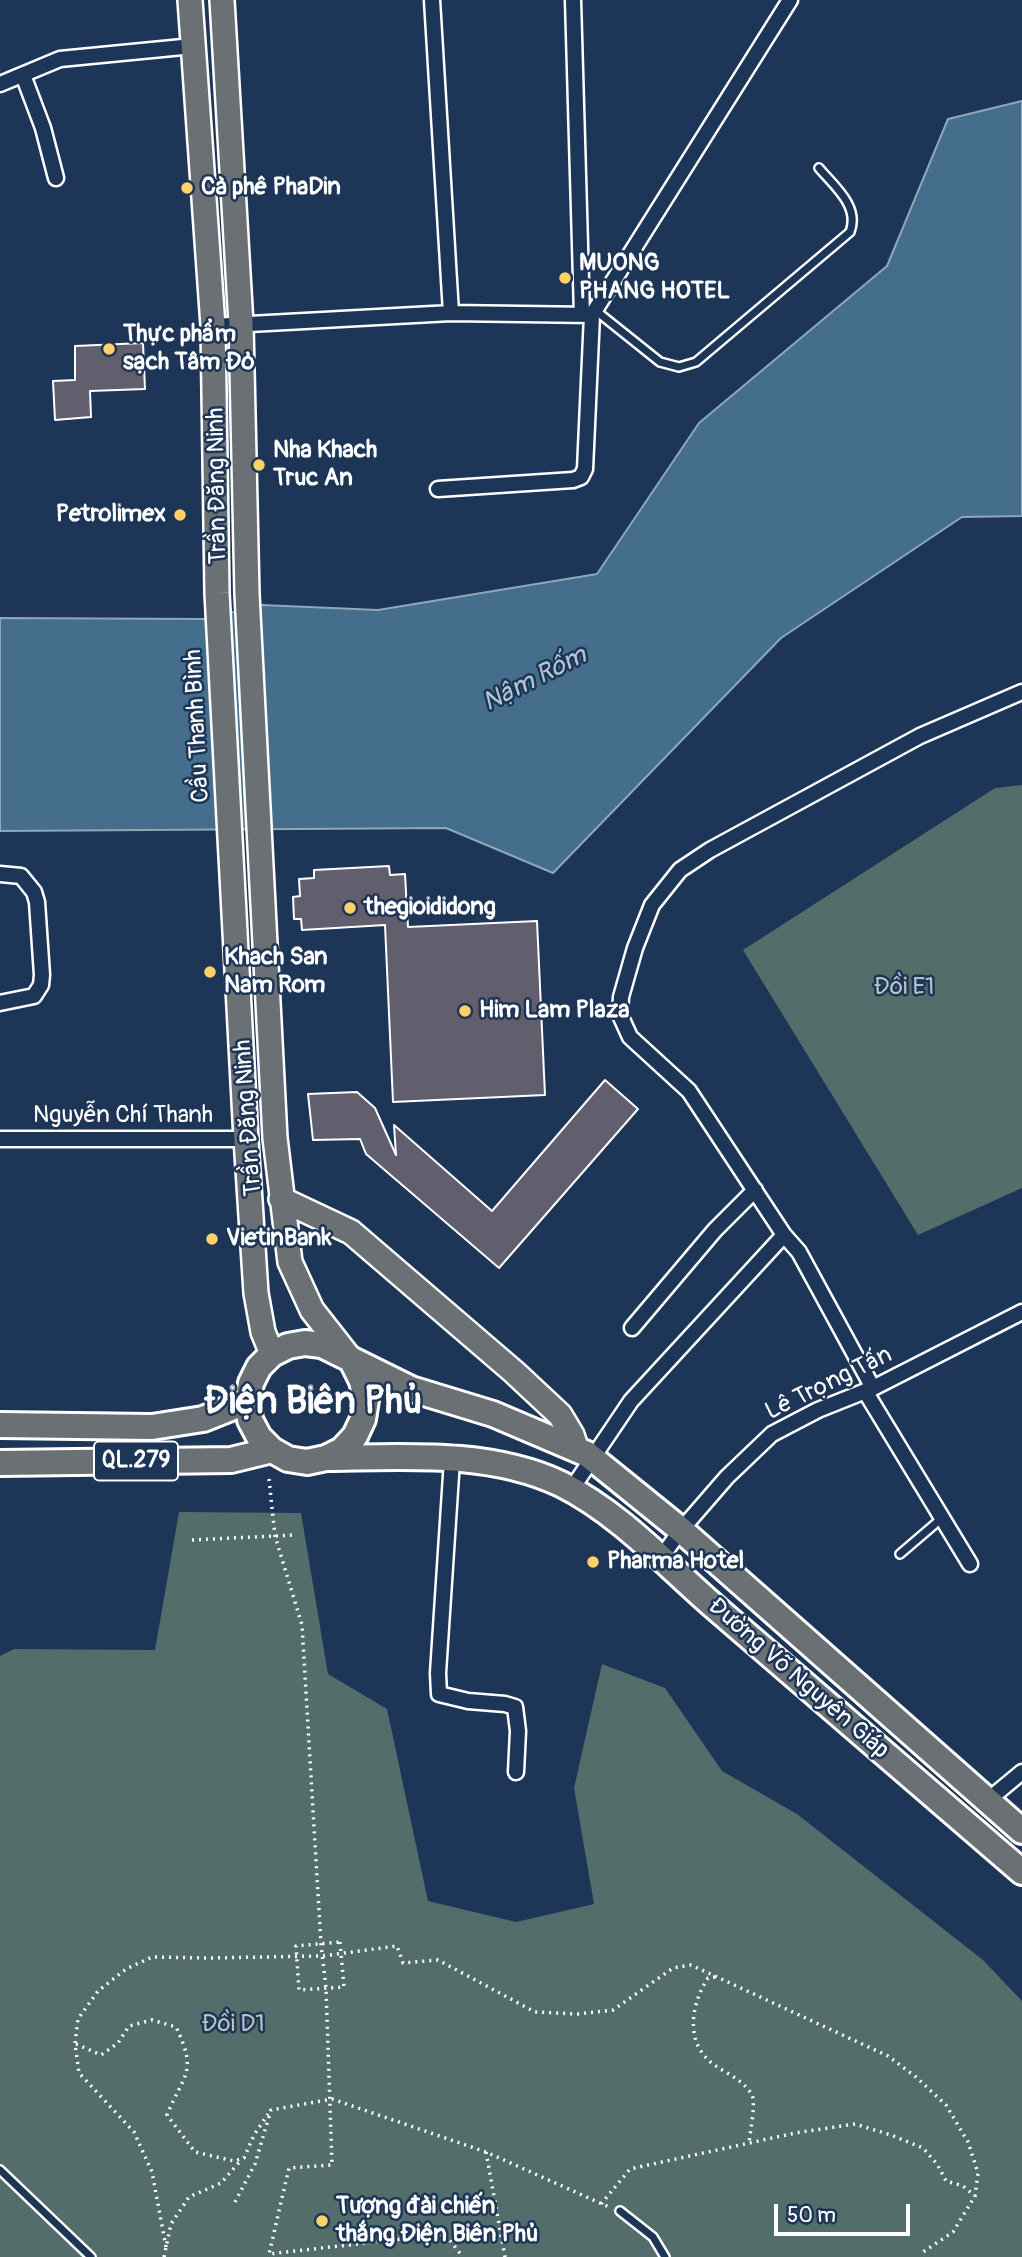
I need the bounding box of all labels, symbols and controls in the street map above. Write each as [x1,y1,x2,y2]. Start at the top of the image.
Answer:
place label: Cà phê PhaDin [201,174,341,202]
marker: Cà phê PhaDin [179,180,195,196]
place label: MUONG PHANG HOTEL [579,250,730,306]
marker: MUONG PHANG HOTEL [557,270,573,286]
place label: Thực phẩm sạch Tâm Đỏ [123,321,255,377]
marker: Thực phẩm sạch Tâm Đỏ [101,341,117,357]
street label: Trần Đăng Ninh [202,407,234,565]
place label: Nha Khach Truc An [273,437,377,493]
marker: Nha Khach Truc An [251,457,267,473]
place label: Petrolimex [56,501,166,529]
marker: Petrolimex [172,507,188,523]
water label: Nậm Rốm [478,641,592,719]
street label: Cầu Thanh Bình [180,649,216,803]
place label: thegioididong [364,894,496,922]
marker: thegioididong [342,900,358,916]
place label: Khach San Nam Rom [224,944,328,1000]
marker: Khach San Nam Rom [202,964,218,980]
park label: Đồi E1 [874,974,934,1002]
place label: Him Lam Plaza [479,997,629,1025]
marker: Him Lam Plaza [457,1003,473,1019]
street label: Trần Đăng Ninh [229,1039,269,1197]
street label: Nguyễn Chí Thanh [33,1102,213,1130]
place label: VietinBank [226,1225,331,1253]
marker: VietinBank [204,1231,220,1247]
street label: Lê Trọng Tấn [761,1341,897,1427]
district label: Điện Biên Phủ [204,1380,422,1426]
road number: QL.279 [94,1442,178,1480]
place label: Pharma Hotel [607,1548,744,1576]
marker: Pharma Hotel [585,1554,601,1570]
street label: Đường Võ Nguyên Giáp [702,1592,894,1766]
park label: Đồi D1 [201,2011,265,2039]
scale bar [777,2190,914,2234]
place label: Tượng đài chiến thắng Điện Biên Phủ [336,2193,539,2249]
text: 50 m [787,2202,836,2229]
marker: Tượng đài chiến thắng Điện Biên Phủ [314,2213,330,2229]

